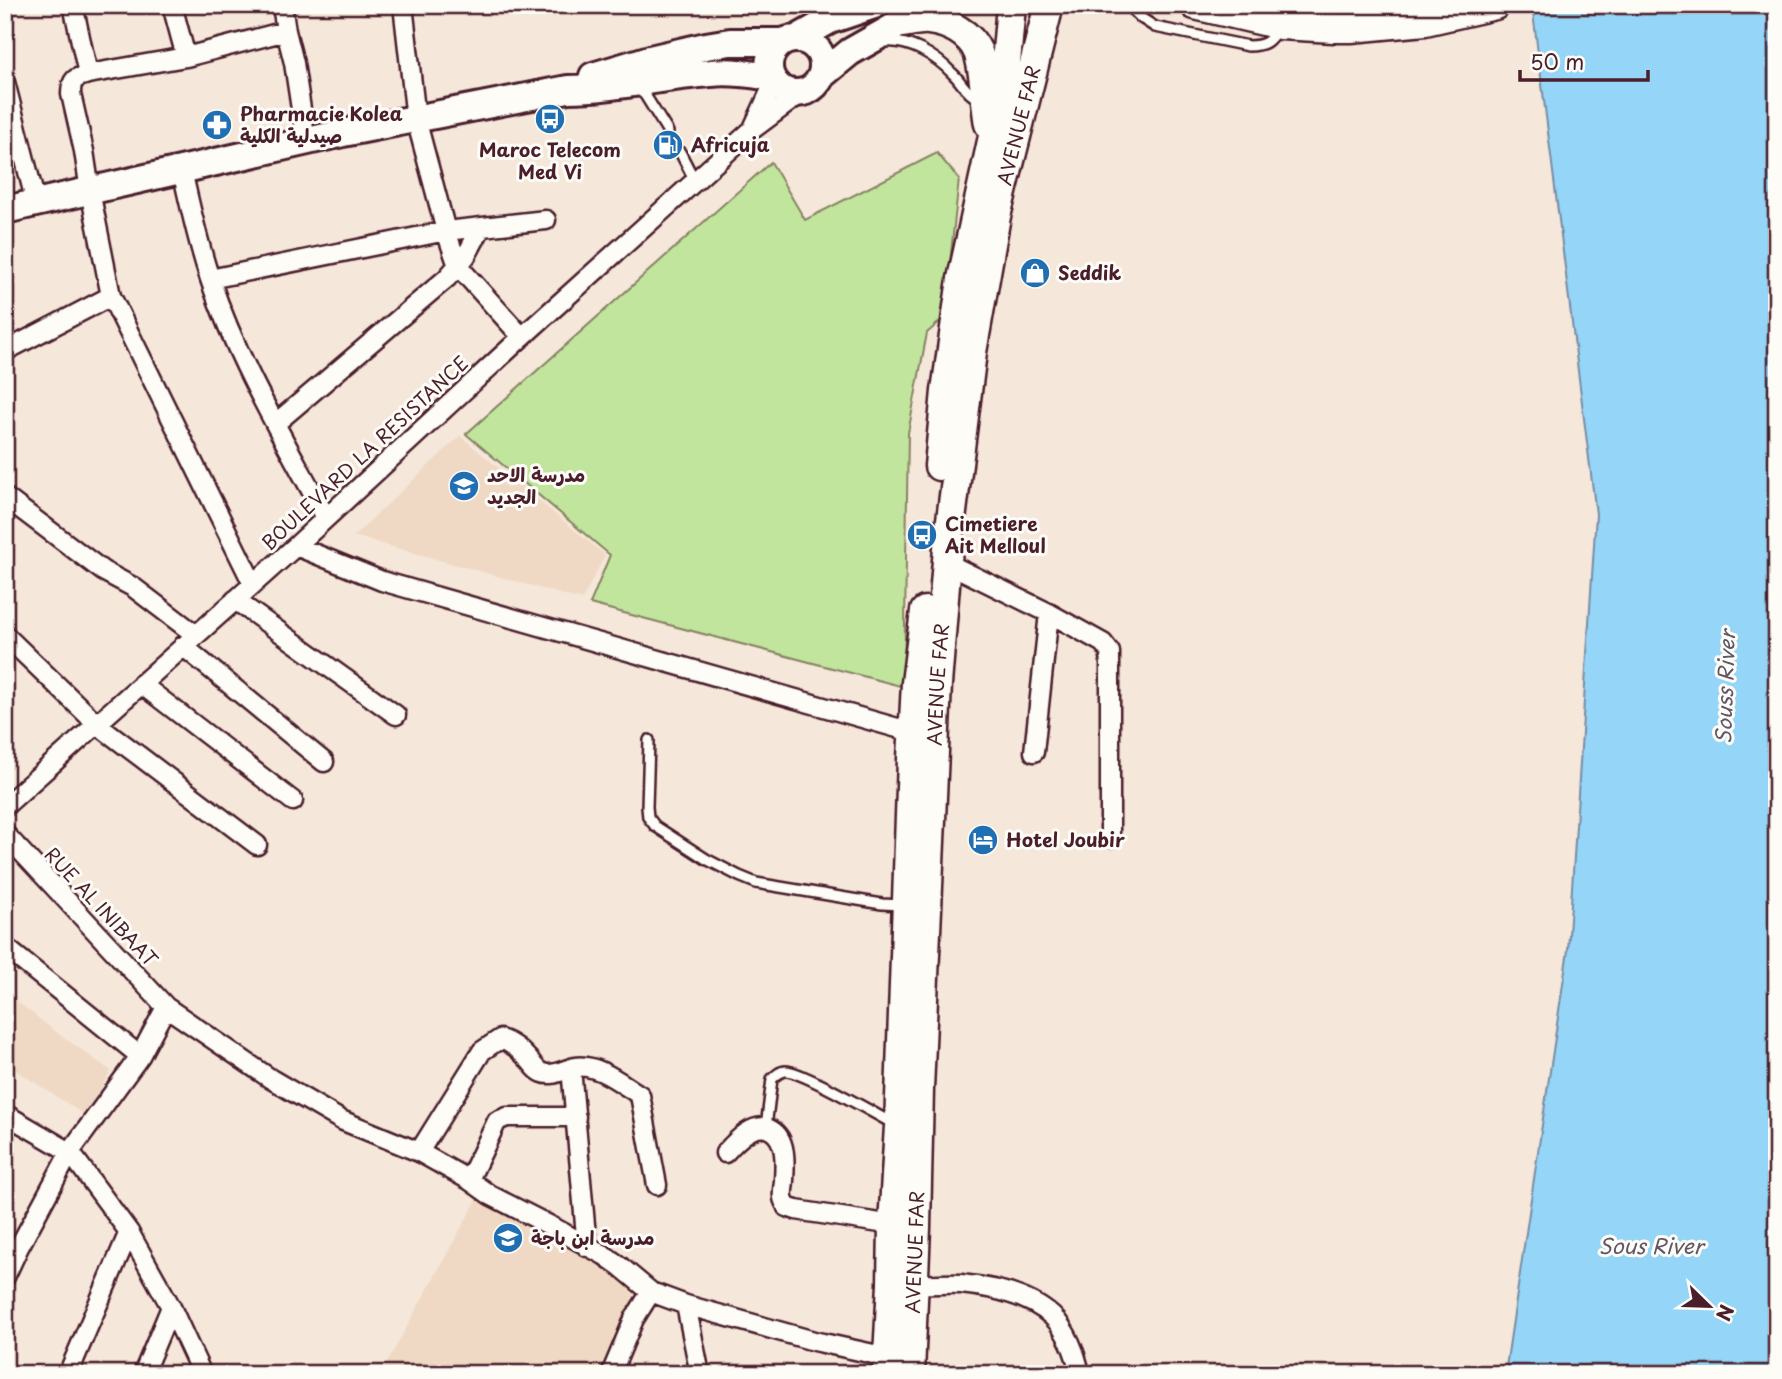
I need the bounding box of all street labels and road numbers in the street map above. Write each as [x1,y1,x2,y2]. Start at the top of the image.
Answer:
street label: AVENUE FAR [989,62,1046,188]
street label: BOULEVARD LA RESISTANCE [255,349,474,556]
street label: AVENUE FAR [919,622,955,746]
street label: RUE AL INIBAAT [39,840,165,972]
street label: AVENUE FAR [897,1191,930,1314]

